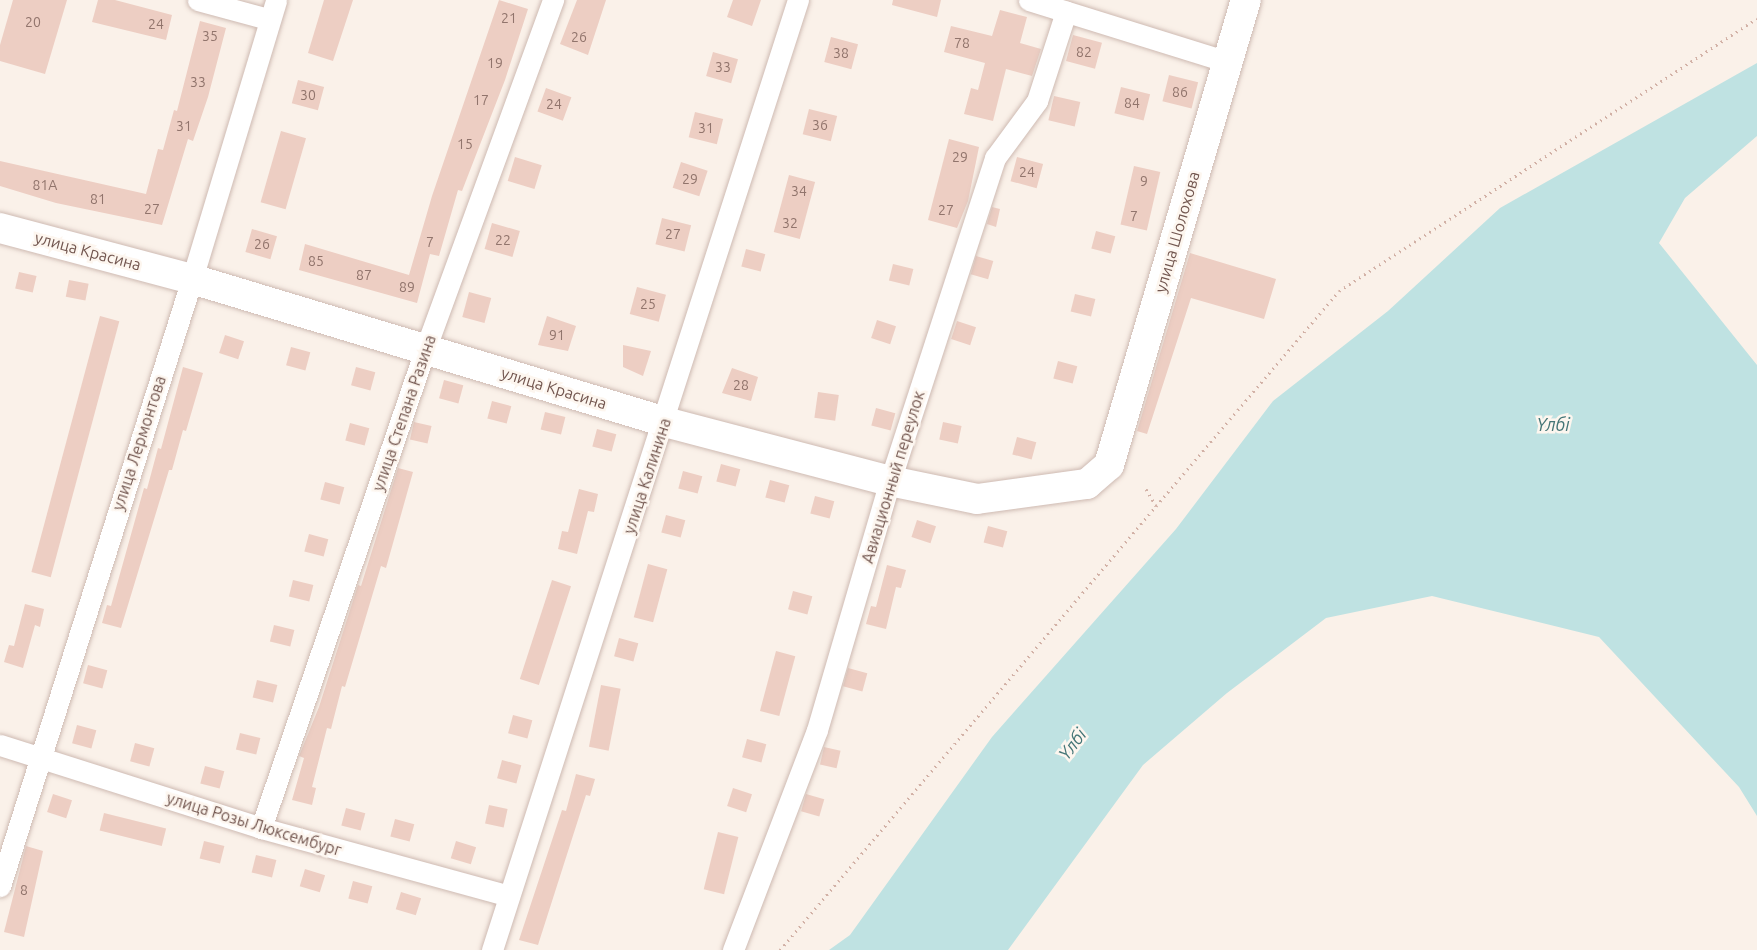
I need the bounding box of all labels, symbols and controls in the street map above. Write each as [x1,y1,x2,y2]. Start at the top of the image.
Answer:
house number: 21 [501,10,517,26]
house number: 20 [25,14,41,30]
house number: 24 [148,16,164,32]
house number: 35 [202,28,218,44]
house number: 26 [571,29,587,45]
house number: 78 [954,35,970,51]
house number: 82 [1076,44,1092,60]
house number: 38 [833,45,849,61]
house number: 19 [487,55,503,71]
house number: 33 [715,59,731,75]
house number: 33 [190,74,206,90]
house number: 86 [1172,84,1188,100]
house number: 30 [300,87,316,103]
house number: 17 [473,92,489,108]
house number: 84 [1124,95,1140,111]
house number: 24 [546,96,562,112]
house number: 36 [812,117,828,133]
house number: 31 [176,118,192,134]
house number: 31 [698,120,714,136]
house number: 15 [457,136,473,152]
house number: 29 [952,149,968,165]
house number: 24 [1019,164,1035,180]
street label: улица Шолохова [1151,169,1203,295]
house number: 29 [682,171,698,187]
house number: 9 [1140,173,1148,189]
house number: 81А [33,177,57,193]
house number: 34 [791,183,807,199]
house number: 81 [90,191,106,207]
house number: 27 [144,201,160,217]
house number: 27 [938,202,954,218]
house number: 7 [1130,208,1138,224]
house number: 32 [782,215,798,231]
house number: 27 [665,226,681,242]
street label: улица Красина [33,228,143,274]
house number: 22 [495,232,511,248]
house number: 7 [426,234,434,250]
house number: 26 [254,236,270,252]
house number: 85 [308,253,324,269]
house number: 87 [356,267,372,283]
house number: 89 [399,279,415,295]
house number: 25 [640,296,656,312]
house number: 91 [549,327,565,343]
street label: улица Степана Разина [368,332,440,494]
street label: улица Красина [499,363,609,413]
street label: улица Лермонтова [108,373,170,513]
house number: 28 [733,377,749,393]
street label: Авиационный переулок [858,388,928,566]
water label: Үлбі [1536,413,1570,435]
street label: улица Калинина [619,416,675,536]
water label: Үлбі [1053,724,1091,764]
street label: улица Розы Люксембург [164,788,344,860]
house number: 8 [20,882,28,898]

